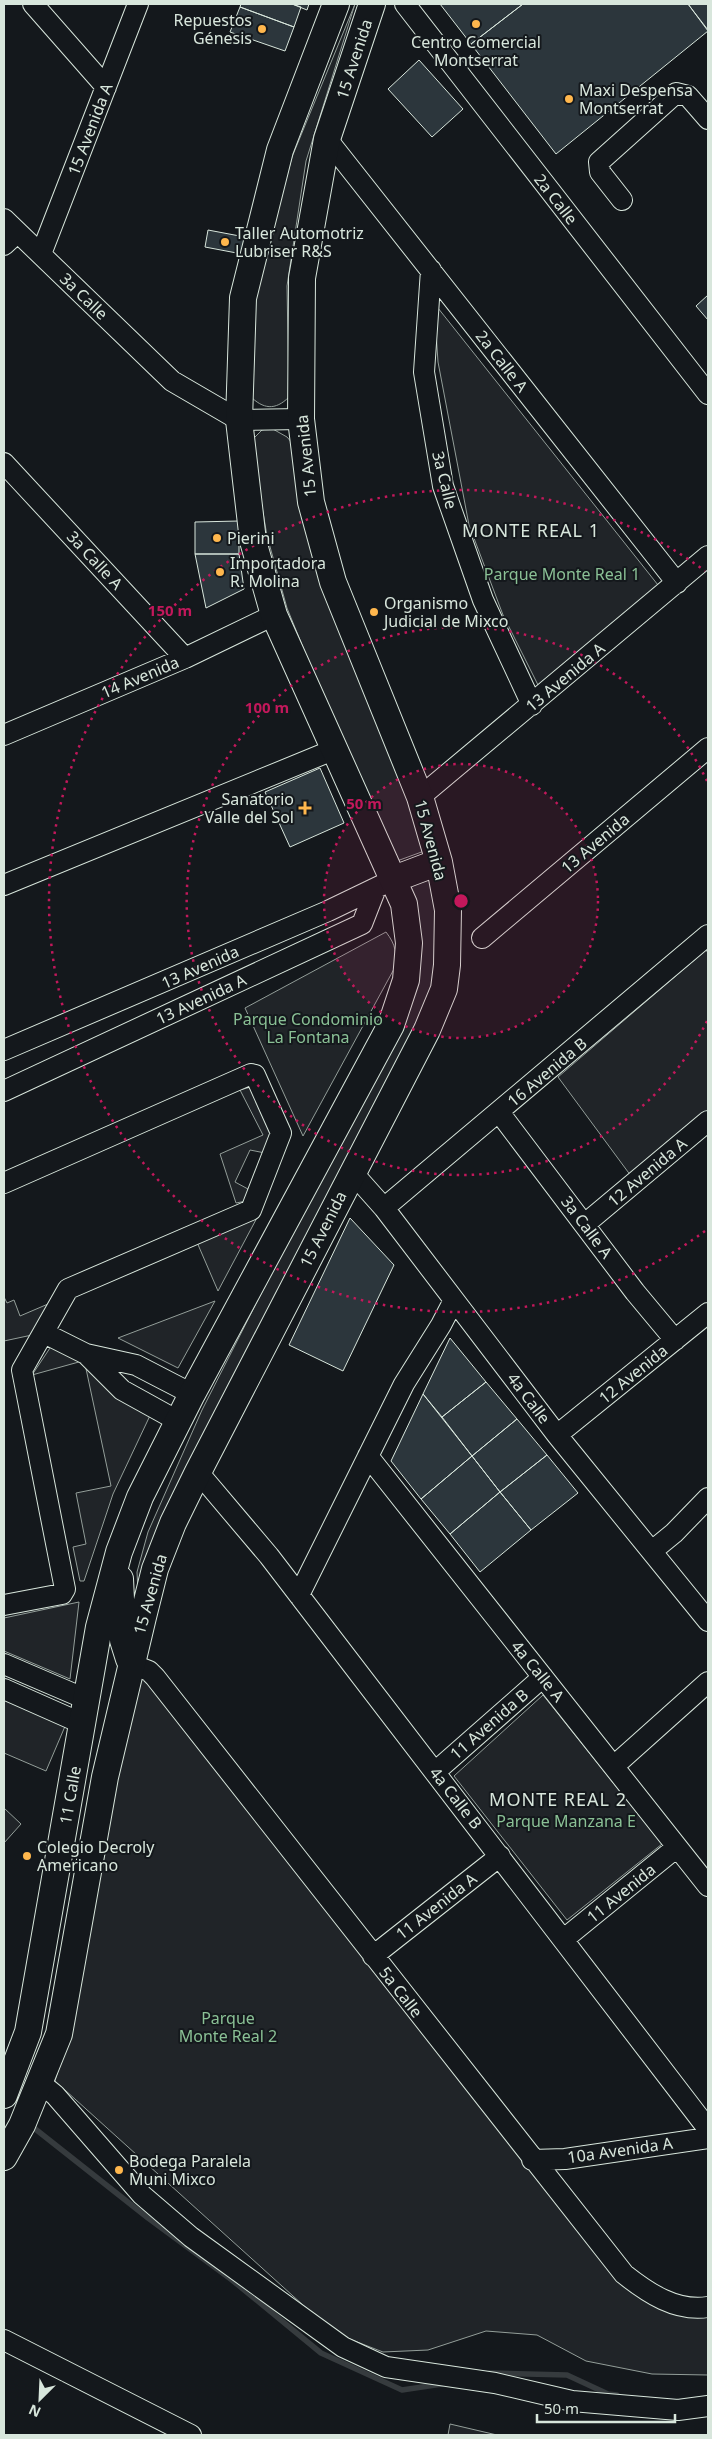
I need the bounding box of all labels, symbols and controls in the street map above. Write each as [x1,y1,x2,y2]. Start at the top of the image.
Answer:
place label: Repuestos Génesis [173,9,252,49]
street label: 15 Avenida [331,16,377,102]
marker: Centro Comercial Montserrat [470,18,482,30]
marker: Repuestos Génesis [256,23,268,35]
place label: Centro Comercial Montserrat [411,31,541,71]
street label: 15 Avenida A [62,79,118,178]
place label: Maxi Despensa Montserrat [579,79,693,119]
marker: Maxi Despensa Montserrat [563,93,575,105]
street label: 2a Calle [529,169,583,229]
place label: Taller Automotriz Lubriser R&S [235,222,364,262]
marker: Taller Automotriz Lubriser R&S [219,236,231,248]
street label: 3a Calle [55,268,113,324]
street label: 2a Calle A [471,325,534,397]
street label: 15 Avenida [291,414,321,498]
street label: 3a Calle [427,449,463,511]
district label: MONTE REAL 1 [462,518,600,542]
street label: 3a Calle A [62,526,128,595]
place label: Pierini [227,527,275,549]
marker: Pierini [211,532,223,544]
place label: Importadora R. Molina [230,552,326,592]
park label: Parque Monte Real 1 [484,563,640,585]
marker: Importadora R. Molina [214,566,226,578]
place label: Organismo Judicial de Mixco [382,592,508,632]
text: 150 m [148,600,192,620]
marker: Organismo Judicial de Mixco [368,606,380,618]
street label: 13 Avenida A [521,637,610,717]
street label: 14 Avenida [98,651,182,703]
text: 100 m [245,697,289,717]
place label: Sanatorio Valle del Sol [205,788,294,828]
text: 50 m [346,793,382,813]
street label: 15 Avenida [410,797,452,883]
marker: Sanatorio Valle del Sol [298,801,312,815]
street label: 13 Avenida [556,808,634,878]
centre of rings [452,892,470,910]
street label: 13 Avenida [158,940,242,994]
street label: 13 Avenida A [152,968,250,1029]
park label: Parque Condominio La Fontana [233,1008,383,1048]
street label: 16 Avenida B [503,1032,591,1112]
street label: 12 Avenida A [603,1132,692,1212]
street label: 15 Avenida [294,1187,352,1271]
street label: 3a Calle A [556,1191,618,1263]
street label: 12 Avenida [594,1339,672,1409]
street label: 4a Calle [503,1368,555,1428]
street label: 15 Avenida [128,1551,172,1637]
street label: 4a Calle A [506,1636,570,1707]
street label: 11 Avenida B [445,1684,533,1764]
street label: 4a Calle B [425,1762,487,1834]
street label: 11 Calle [54,1764,86,1826]
district label: MONTE REAL 2 [489,1787,627,1811]
park label: Parque Manzana E [496,1810,636,1832]
place label: Colegio Decroly Americano [37,1836,155,1876]
marker: Colegio Decroly Americano [21,1850,33,1862]
street label: 11 Avenida [582,1858,660,1928]
street label: 11 Avenida A [391,1867,482,1945]
street label: 5a Calle [374,1962,428,2022]
park label: Parque Monte Real 2 [179,2007,277,2047]
street label: 10a Avenida A [566,2132,675,2168]
place label: Bodega Paralela Muni Mixco [129,2150,251,2190]
marker: Bodega Paralela Muni Mixco [113,2164,125,2176]
north arrow [15,2374,65,2424]
scale bar [537,2392,674,2424]
text: 50 m [544,2398,579,2418]
text: N [25,2400,44,2422]

